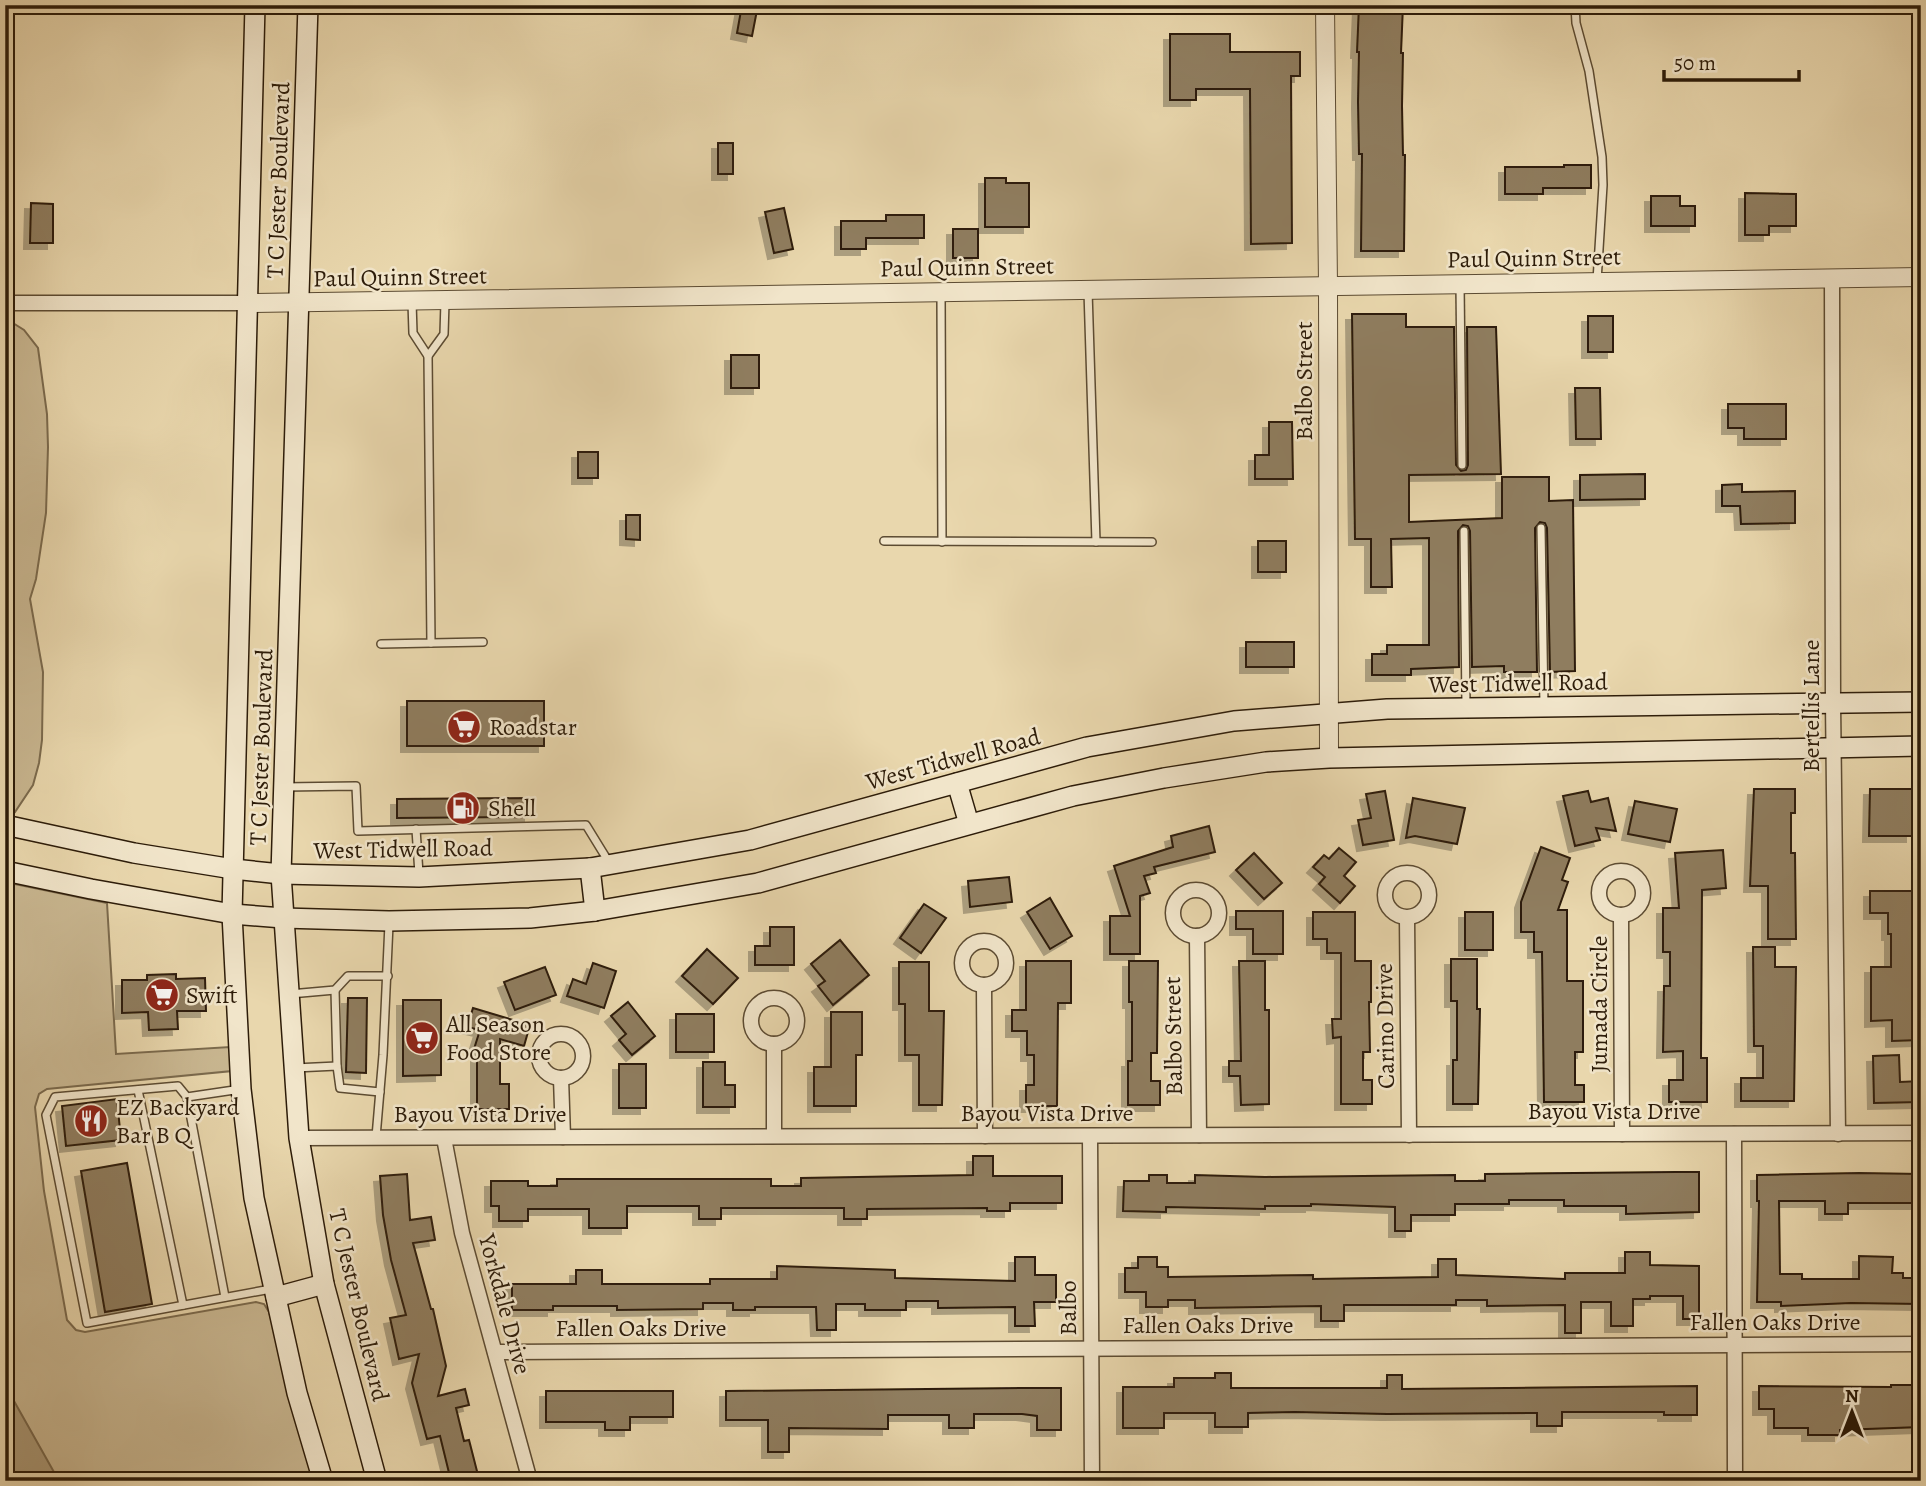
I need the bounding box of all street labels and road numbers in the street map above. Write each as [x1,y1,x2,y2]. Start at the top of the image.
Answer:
street label: T C Jester Boulevard [259,81,297,279]
street label: Paul Quinn Street [1447,240,1621,276]
street label: Paul Quinn Street [880,249,1054,285]
street label: Paul Quinn Street [313,259,487,295]
street label: Balbo Street [1288,321,1320,441]
street label: Bertellis Lane [1795,640,1827,772]
street label: T C Jester Boulevard [242,648,280,846]
street label: West Tidwell Road [1427,665,1608,701]
street label: West Tidwell Road [861,720,1044,798]
street label: West Tidwell Road [312,831,493,867]
street label: Jumada Circle [1583,935,1615,1073]
street label: Carino Drive [1368,963,1402,1089]
street label: Balbo Street [1156,976,1190,1096]
street label: Bayou Vista Drive [1528,1095,1700,1127]
street label: Bayou Vista Drive [961,1097,1133,1129]
street label: Bayou Vista Drive [394,1098,566,1130]
street label: T C Jester Boulevard [321,1206,397,1404]
street label: Yorkdale Drive [471,1229,539,1378]
street label: Balbo [1052,1280,1084,1336]
street label: Fallen Oaks Drive [1690,1306,1860,1338]
street label: Fallen Oaks Drive [1123,1309,1293,1341]
street label: Fallen Oaks Drive [556,1312,726,1344]

